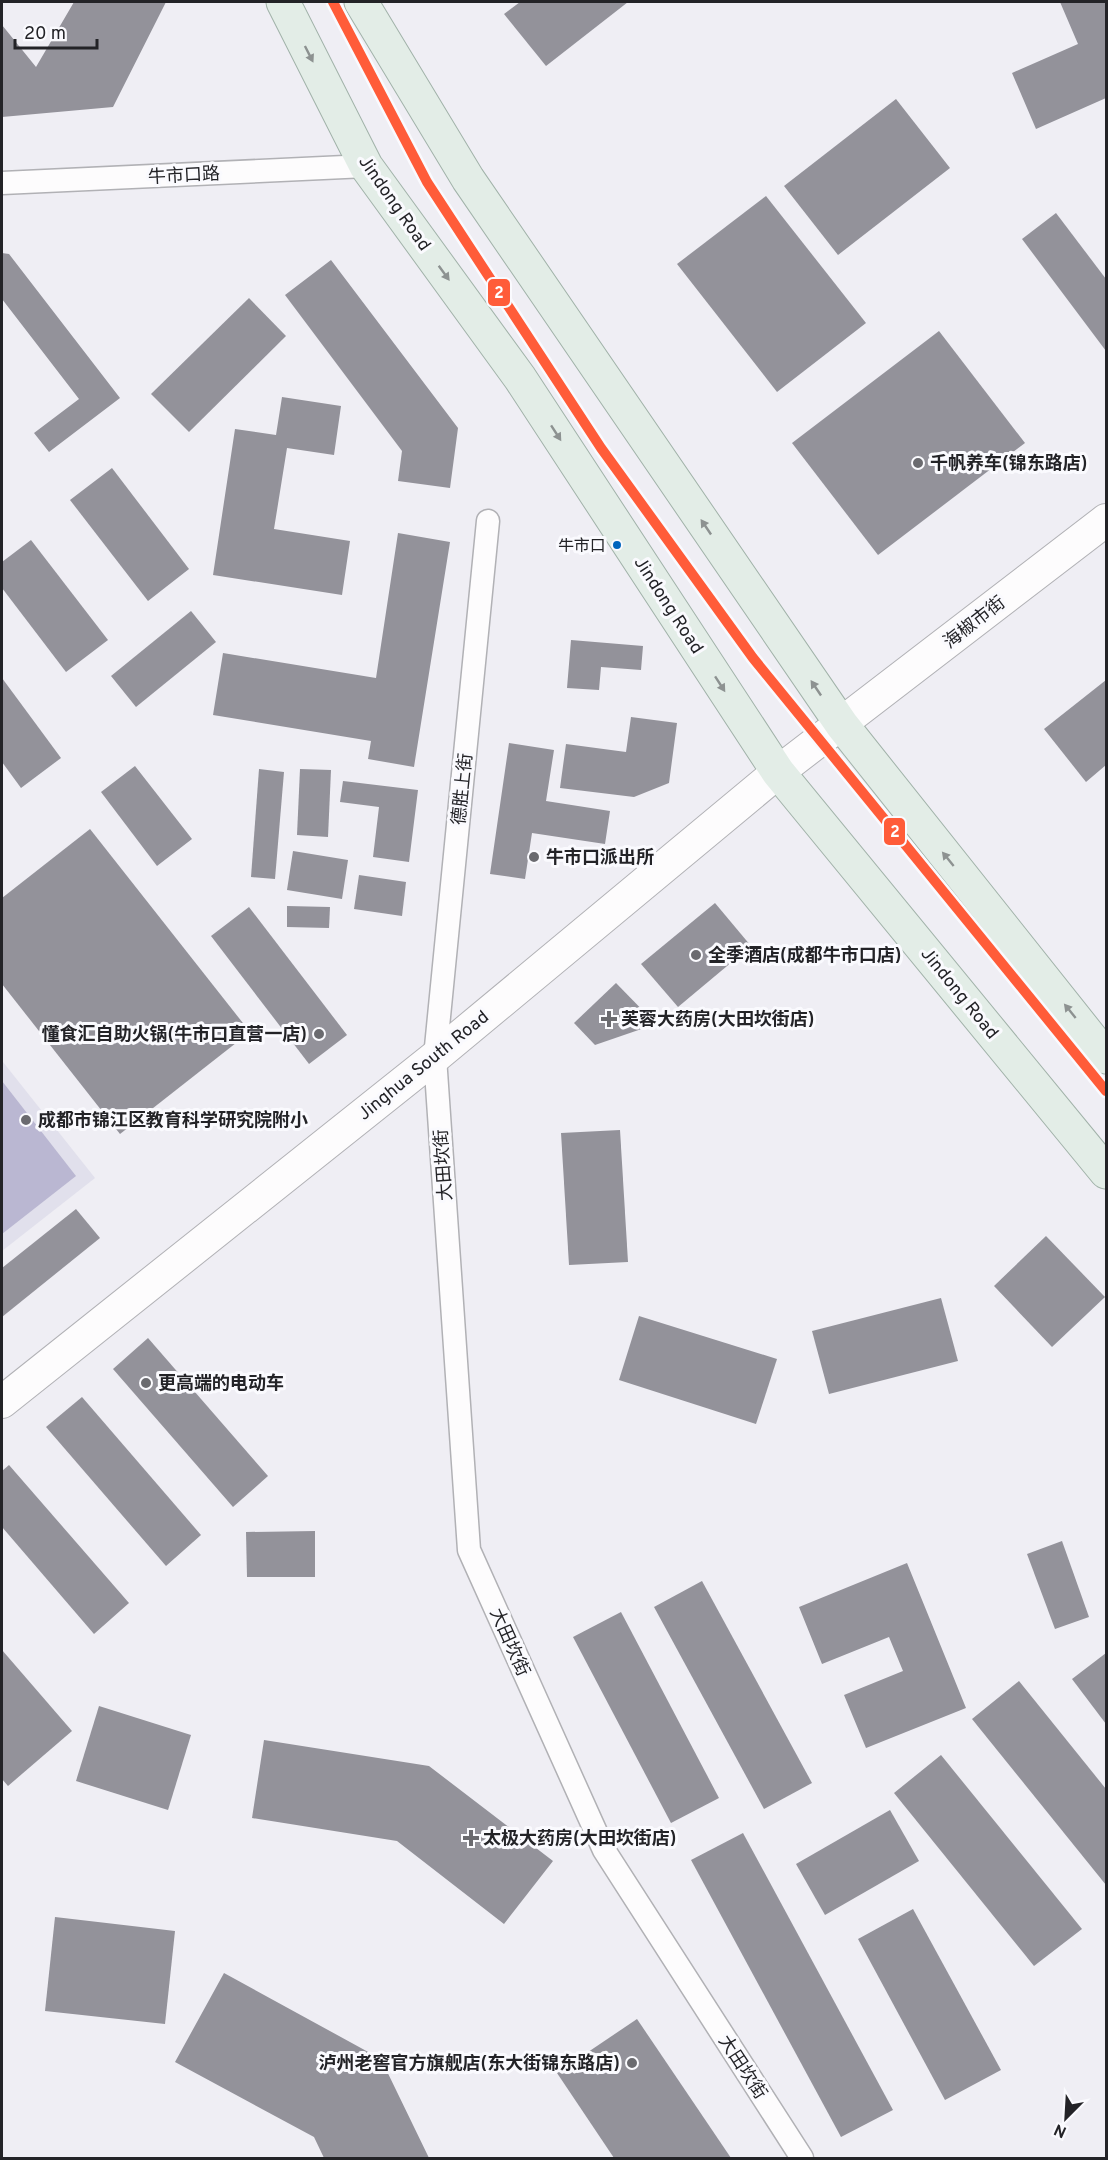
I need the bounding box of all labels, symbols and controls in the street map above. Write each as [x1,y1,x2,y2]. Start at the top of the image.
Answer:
scale bar [15,12,98,50]
text: 20 m [24,23,66,46]
one-way arrow [305,45,314,62]
street label: Jindong Road [352,152,435,256]
street label: 牛市口路 [148,163,221,190]
one-way arrow [438,264,450,280]
line badge: 2 [487,278,511,307]
text: 2 [494,284,504,304]
one-way arrow [550,424,561,441]
place label: 千帆养车(锦东路店) [930,453,1087,476]
marker: 千帆养车(锦东路店) [911,456,925,470]
one-way arrow [701,519,712,535]
place label: 牛市口 [558,537,606,557]
marker: 牛市口 [611,539,623,551]
street label: Jindong Road [628,553,708,659]
street label: 海椒市街 [939,592,1010,654]
one-way arrow [714,675,726,691]
one-way arrow [811,680,822,696]
street label: 德胜上街 [448,752,479,826]
line badge: 2 [883,817,906,846]
text: 2 [890,823,900,843]
place label: 牛市口派出所 [546,847,654,870]
marker: 牛市口派出所 [527,850,541,864]
one-way arrow [942,851,955,867]
street label: Jindong Road [915,943,1003,1044]
place label: 全季酒店(成都牛市口店) [708,945,901,968]
marker: 全季酒店(成都牛市口店) [689,948,703,962]
one-way arrow [1064,1004,1077,1019]
street label: Jinghua South Road [354,1006,494,1126]
place label: 芙蓉大药房(大田坎街店) [621,1009,814,1032]
marker: 芙蓉大药房(大田坎街店) [602,1012,616,1026]
place label: 懂食汇自助火锅(牛市口直营一店) [42,1024,307,1047]
marker: 懂食汇自助火锅(牛市口直营一店) [312,1027,326,1041]
place label: 成都市锦江区教育科学研究院附小 [38,1110,308,1133]
marker: 成都市锦江区教育科学研究院附小 [19,1113,33,1127]
street label: 大田坎街 [431,1128,458,1202]
place label: 更高端的电动车 [158,1373,284,1396]
marker: 更高端的电动车 [139,1376,153,1390]
street label: 大田坎街 [483,1605,534,1680]
place label: 太极大药房(大田坎街店) [483,1828,676,1851]
marker: 太极大药房(大田坎街店) [464,1831,478,1845]
street label: 大田坎街 [712,2031,771,2104]
place label: 泸州老窖官方旗舰店(东大街锦东路店) [319,2053,620,2076]
marker: 泸州老窖官方旗舰店(东大街锦东路店) [625,2056,639,2070]
north arrow [1036,2088,1096,2148]
text: N [1051,2118,1070,2141]

